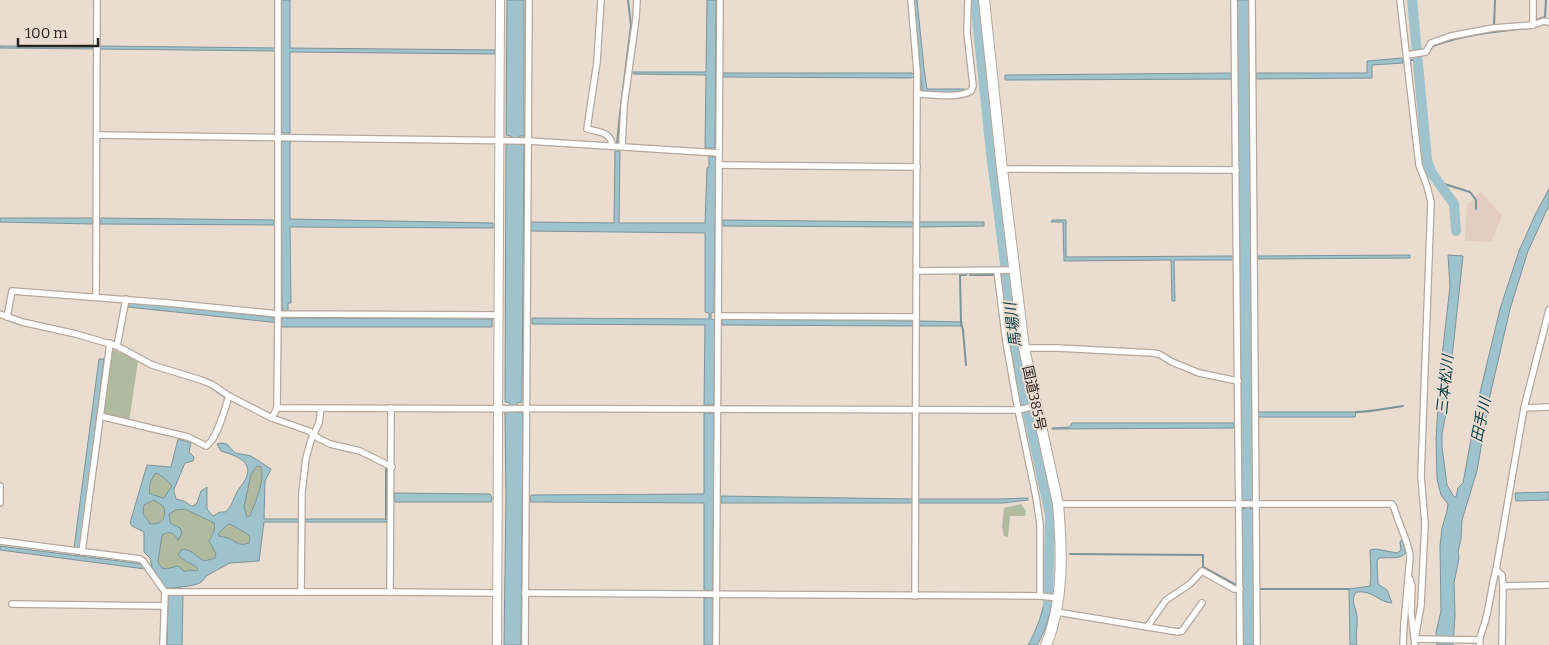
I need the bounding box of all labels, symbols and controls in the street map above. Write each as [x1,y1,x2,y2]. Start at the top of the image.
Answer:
scale bar [18,15,98,47]
text: 100 m [25,24,68,42]
water label: 馬場川 [1001,300,1025,348]
water label: 三本松川 [1433,352,1457,416]
street label: 国道385号 [1019,364,1049,432]
water label: 田手川 [1468,394,1495,444]

